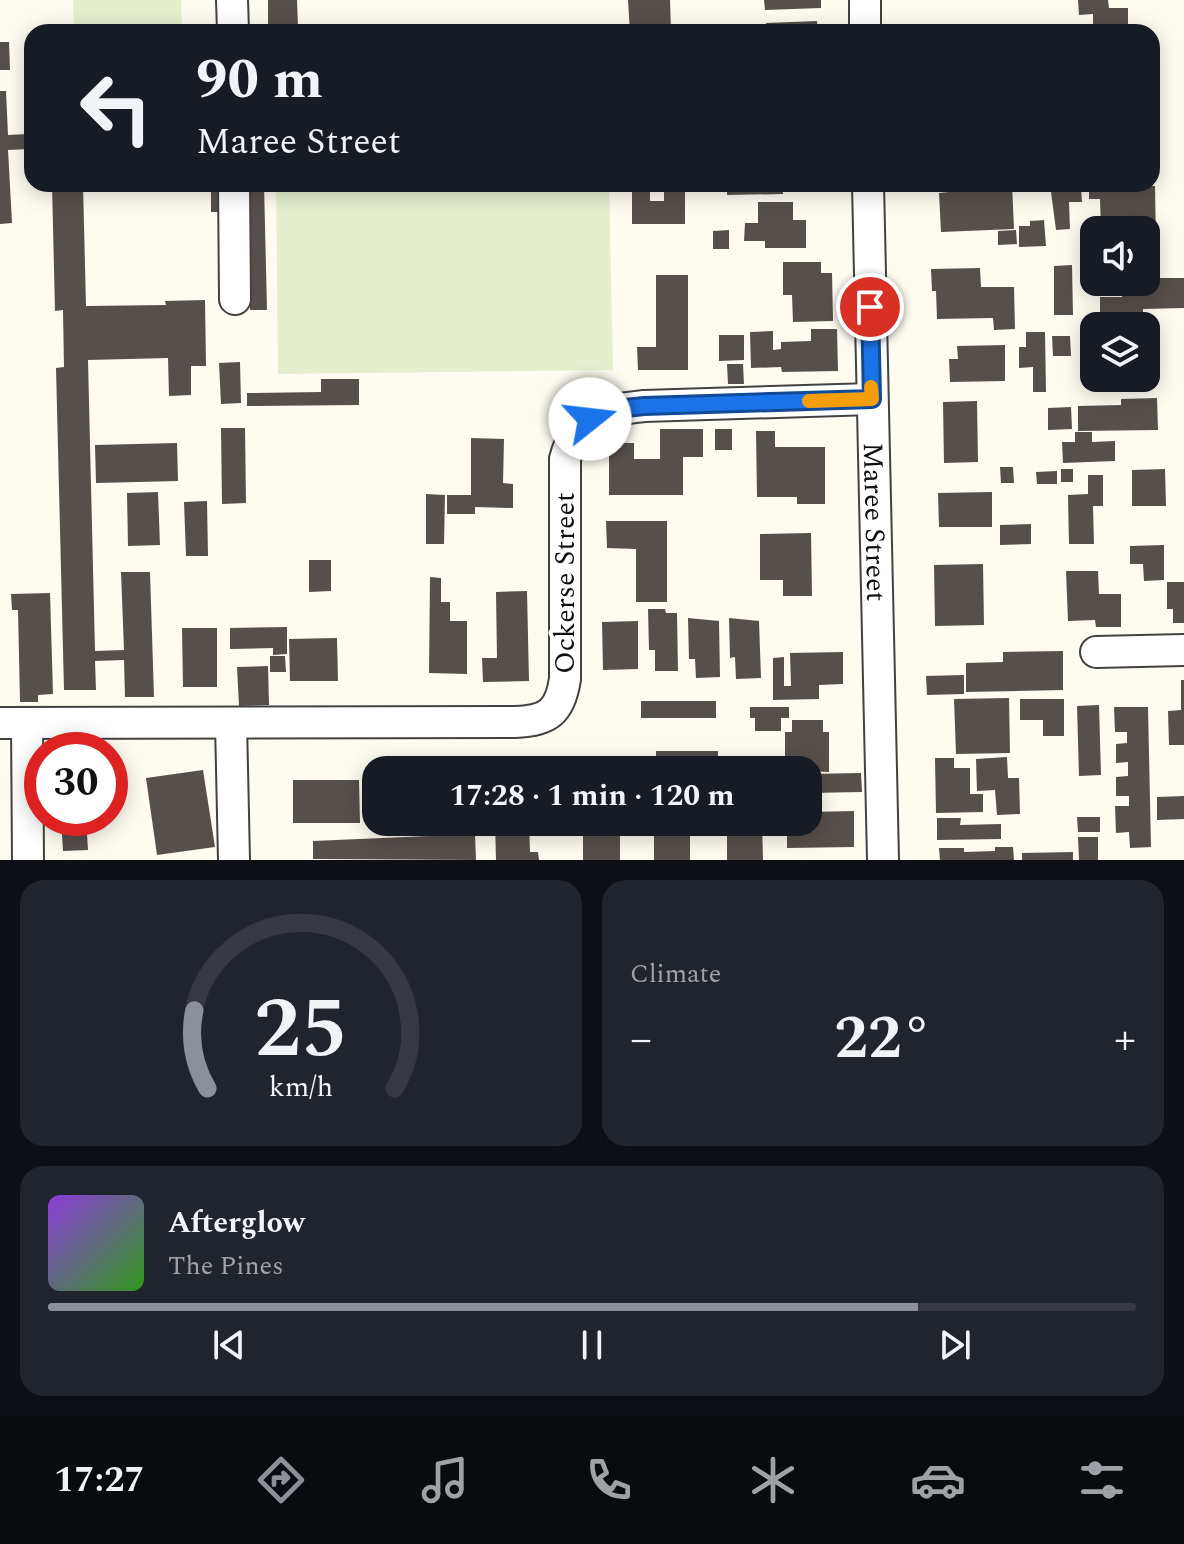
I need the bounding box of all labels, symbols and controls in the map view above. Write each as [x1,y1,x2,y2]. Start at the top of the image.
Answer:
text: 90 m [196,38,323,123]
icon: left [64,56,168,160]
text: Maree Street [196,115,401,170]
map controls [1080,216,1160,392]
button: sound [1080,216,1160,296]
pin [836,273,904,341]
icon: arrive [848,285,892,329]
button: layers [1080,312,1160,392]
position arrow [548,377,632,461]
street label: Maree Street [851,442,897,602]
street label: Ockerse Street [544,492,587,674]
speed limit sign: 30 [24,732,128,836]
text: 17:28 · 1 min · 120 m [449,773,735,819]
text: Climate [630,954,721,994]
text: 25 [254,967,348,1094]
text: 22° [834,993,932,1085]
text: − [630,1006,652,1073]
text: + [1114,1006,1136,1073]
text: km/h [269,1066,333,1109]
text: Afterglow [168,1200,305,1246]
text: The Pines [168,1246,283,1286]
icon: previous [207,1323,251,1367]
icon: pause [570,1323,614,1367]
icon: next [933,1323,977,1367]
icon: directions [253,1452,309,1508]
icon: music [417,1452,473,1508]
icon: phone [581,1452,637,1508]
icon: climate [745,1452,801,1508]
icon: car [910,1452,966,1508]
icon: filters [1074,1452,1130,1508]
text: 17:27 [54,1453,145,1508]

